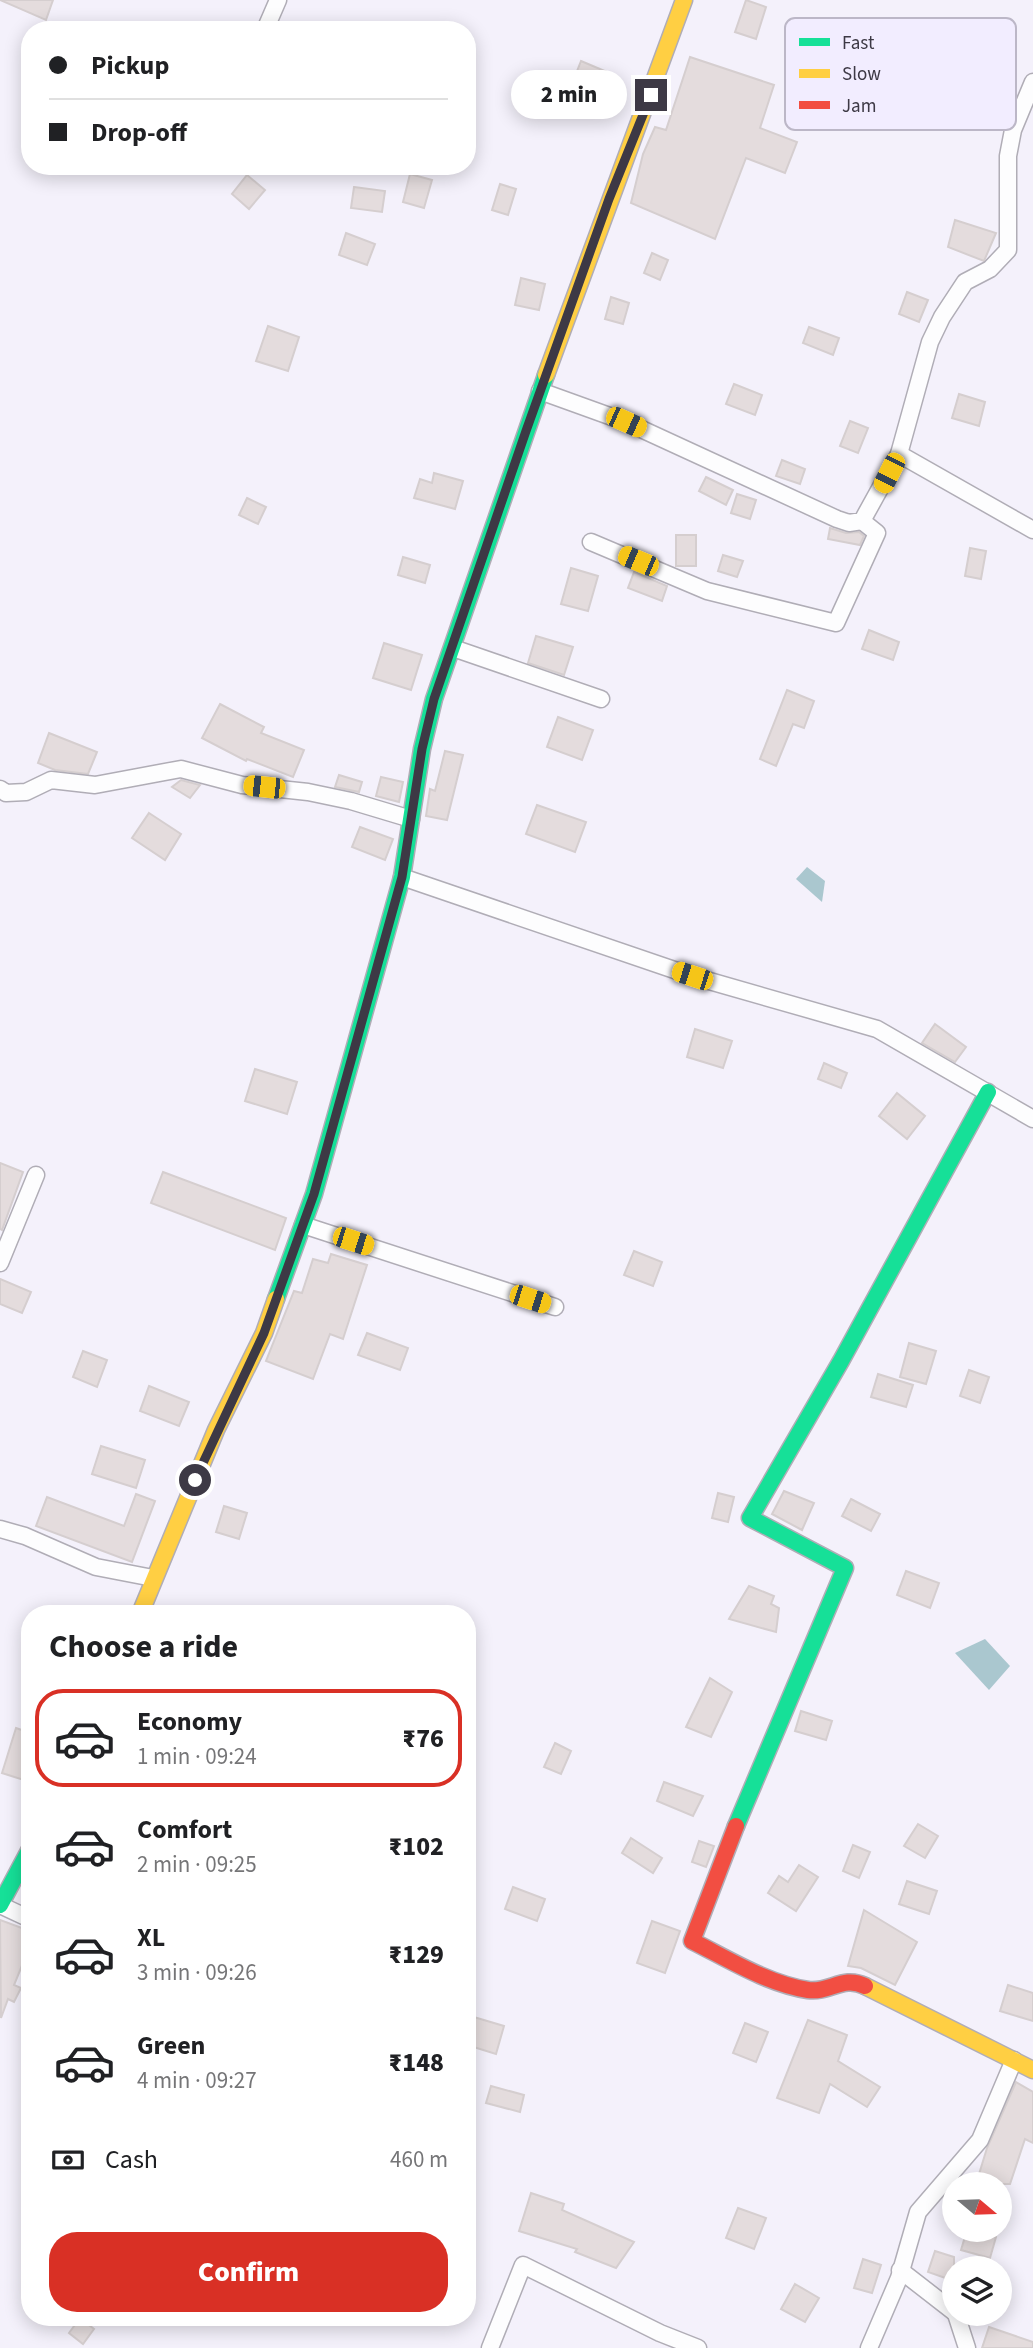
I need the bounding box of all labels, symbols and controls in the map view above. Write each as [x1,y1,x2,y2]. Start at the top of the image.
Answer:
legend [785,18,1016,130]
text: Fast [842,30,875,57]
text: Pickup [91,47,169,84]
text: Slow [842,61,881,88]
callout: 2 min [511,70,626,119]
text: 2 min [541,78,597,111]
route end [635,79,667,111]
text: Jam [842,93,876,120]
text: Drop-off [91,114,187,151]
car [603,404,650,440]
car [871,450,908,496]
car [615,543,662,579]
car [243,774,286,800]
car [669,960,716,992]
car [330,1225,377,1257]
car [507,1283,554,1315]
route start [179,1464,211,1496]
text: Choose a ride [49,1624,238,1670]
text: Economy [137,1703,242,1740]
icon: car [53,1707,116,1770]
text: ₹76 [402,1720,444,1757]
text: 1 min · 09:24 [137,1740,257,1773]
text: Comfort [137,1811,232,1848]
icon: car [53,1815,116,1878]
text: ₹102 [388,1828,444,1865]
text: 2 min · 09:25 [137,1848,257,1881]
text: XL [137,1919,165,1956]
icon: car [53,1923,116,1986]
text: ₹129 [388,1936,444,1973]
text: 3 min · 09:26 [137,1956,257,1989]
text: Green [137,2027,205,2064]
icon: car [53,2031,116,2094]
text: ₹148 [388,2044,444,2081]
text: 4 min · 09:27 [137,2064,257,2097]
icon: cash [49,2141,87,2179]
text: Cash [105,2141,158,2178]
text: 460 m [390,2143,448,2176]
north arrow [942,2172,1012,2242]
map controls [942,2172,1012,2326]
button: Confirm [49,2232,448,2312]
button: layers [942,2256,1012,2326]

